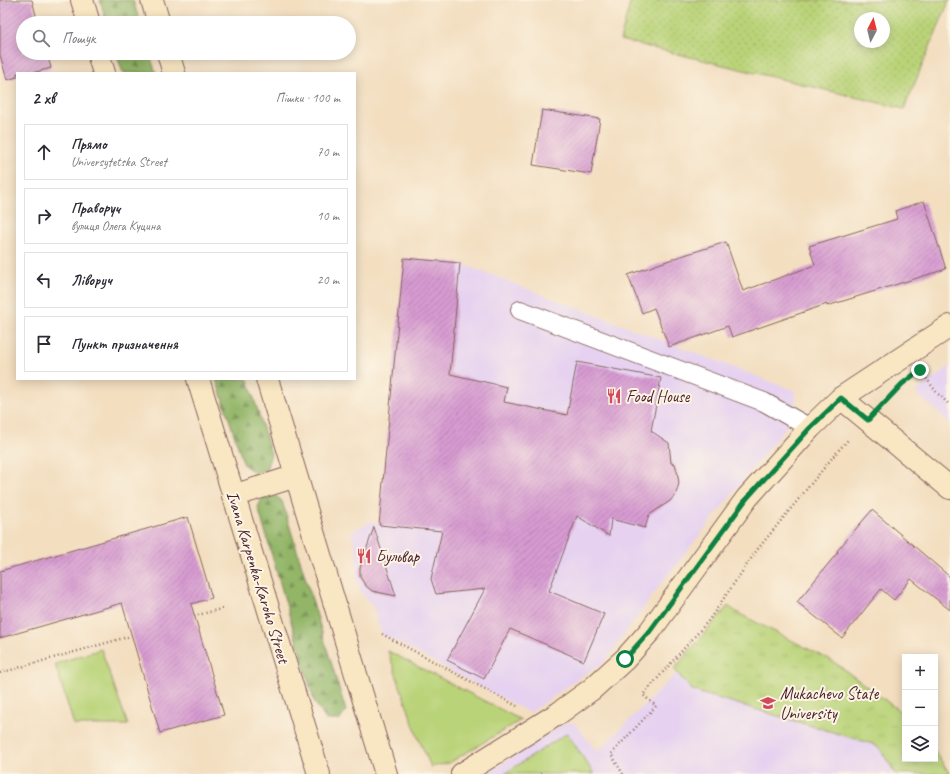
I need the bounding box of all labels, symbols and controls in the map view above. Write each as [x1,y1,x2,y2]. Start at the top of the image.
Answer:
north arrow [854,12,890,48]
search box [16,16,356,60]
icon: search [30,27,52,49]
text: Пошук [62,29,95,48]
text: 2 хв [32,88,55,109]
text: Пішки · 100 m [276,90,340,106]
text: Прямо [71,135,107,154]
icon: ahead [33,141,55,163]
text: 70 m [317,144,339,160]
text: Universytetska Street [71,154,167,170]
text: Праворуч [71,199,120,218]
icon: right [33,205,55,227]
text: 10 m [317,208,339,224]
text: вулиця Олега Куцина [71,218,160,234]
icon: left [33,269,55,291]
text: Ліворуч [71,271,112,290]
text: 20 m [317,272,339,288]
icon: arrive [33,333,55,355]
text: Пункт призначення [71,335,178,354]
route end [911,361,929,379]
place label: Food House [626,386,691,407]
restaurant icon: Food House [605,387,623,405]
street label: Ivana Karpenka-Karoho Street [222,488,295,668]
place label: Бульвар [376,546,421,567]
restaurant icon: Бульвар [355,547,373,565]
route start [616,650,634,668]
map controls [902,654,938,762]
button: + [902,654,938,690]
place label: Mukachevo State University [780,683,880,724]
button: − [902,690,938,726]
school or university icon: Mukachevo State University [759,694,777,712]
button: layers [902,726,938,762]

